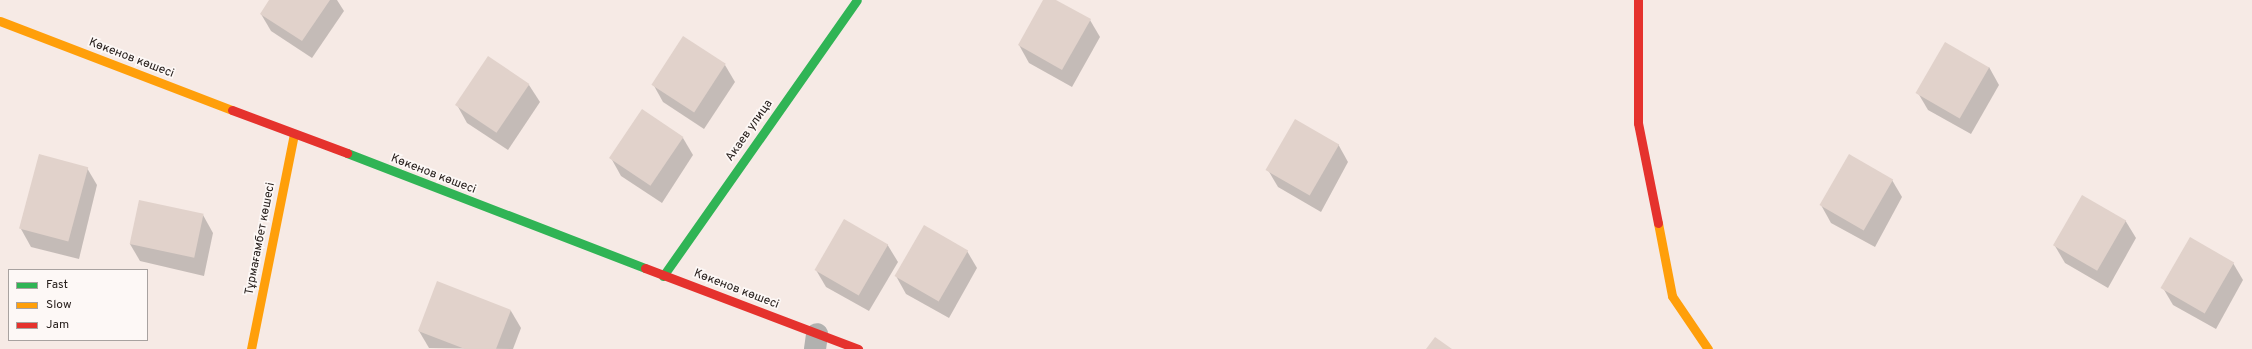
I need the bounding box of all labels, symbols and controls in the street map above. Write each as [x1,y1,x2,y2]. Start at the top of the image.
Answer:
street label: Көкенов көшесі [86,36,176,82]
street label: Акаев улица [723,97,777,165]
street label: Көкенов көшесі [388,152,478,198]
street label: Тұрмағамбет көшесі [243,181,279,297]
street label: Көкенов көшесі [691,267,781,313]
legend [8,269,148,341]
text: Fast [46,277,68,293]
text: Slow [46,297,72,313]
text: Jam [46,317,69,333]

